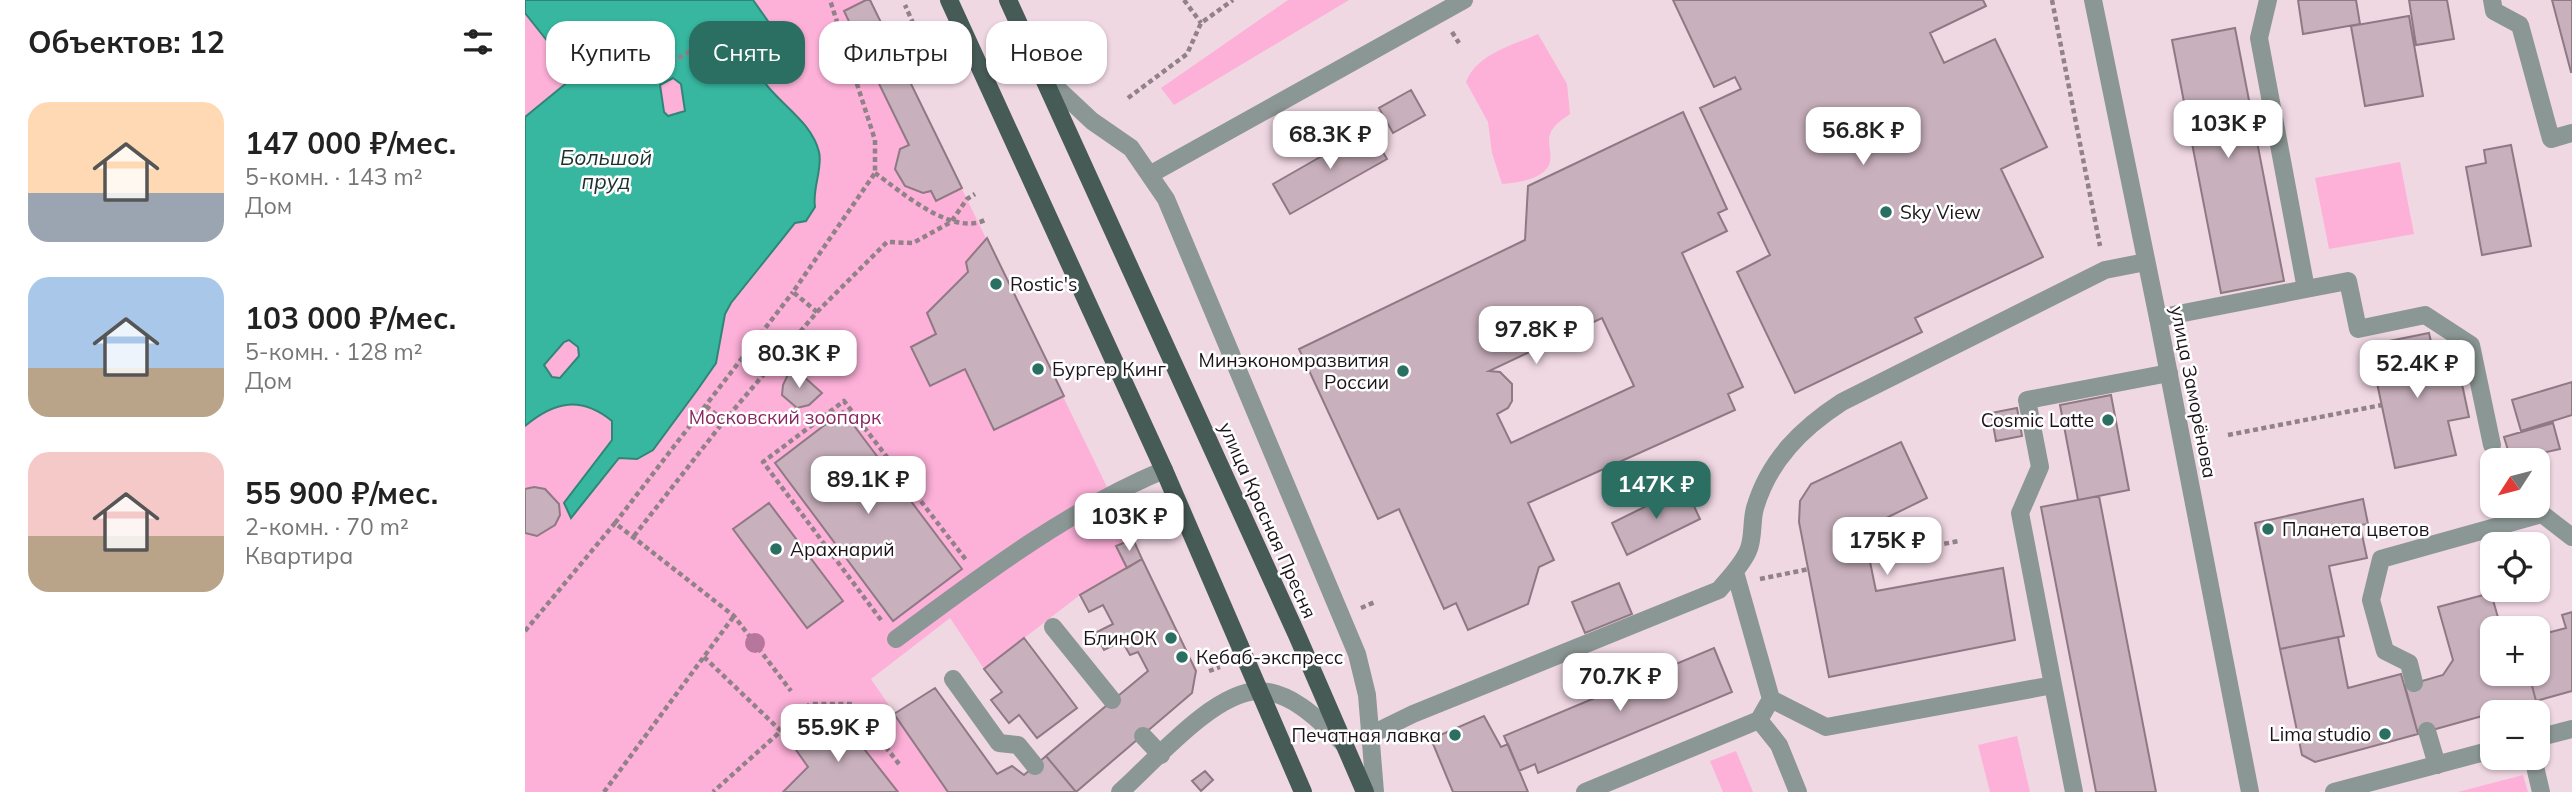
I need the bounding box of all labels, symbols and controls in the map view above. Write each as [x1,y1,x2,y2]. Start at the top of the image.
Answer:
chip: Купить [546,21,675,84]
chip: Снять [689,21,805,84]
chip: Фильтры [819,21,972,84]
chip: Новое [986,21,1107,84]
text: Объектов: 12 [28,23,225,61]
icon: filters [459,23,497,61]
pin: 103K ₽ [2171,100,2285,160]
pin: 56.8K ₽ [1798,108,1928,167]
text: 103K ₽ [2190,108,2266,137]
pin: 68.3K ₽ [1265,111,1395,171]
text: 56.8K ₽ [1822,115,1904,144]
text: 68.3K ₽ [1289,119,1371,148]
text: 147 000 ₽/мес. [245,124,456,162]
icon: home [84,130,168,214]
water label: Большой пруд [560,144,652,194]
text: 5-комн. · 143 m² [245,162,423,191]
text: Дом [245,191,292,220]
place label: Sky View [1900,200,1981,224]
marker: Sky View [1878,204,1894,220]
place label: Rostic's [1010,272,1077,296]
marker: Rostic's [988,276,1004,292]
text: 103 000 ₽/мес. [245,299,456,337]
street label: улица Заморёнова [2166,304,2222,480]
icon: home [84,305,168,389]
pin: 97.8K ₽ [1471,306,1601,366]
text: 97.8K ₽ [1495,314,1577,343]
pin: 80.3K ₽ [734,330,864,390]
text: 5-комн. · 128 m² [245,337,423,366]
text: 80.3K ₽ [758,338,840,367]
pin: 52.4K ₽ [2352,340,2482,400]
place label: Минэкономразвития России [1199,348,1389,394]
text: 52.4K ₽ [2376,348,2458,377]
place label: Бургер Кинг [1052,357,1166,381]
marker: Бургер Кинг [1030,361,1046,377]
marker: Минэкономразвития России [1395,363,1411,379]
text: Дом [245,366,292,395]
park label: Московский зоопарк [689,405,882,429]
place label: Cosmic Latte [1981,408,2094,432]
marker: Cosmic Latte [2100,412,2116,428]
street label: улица Красная Пресня [1214,418,1322,622]
north arrow [2480,448,2550,518]
map controls [2480,448,2550,770]
pin: 89.1K ₽ [803,456,933,516]
pin: 147K ₽ [1599,462,1713,521]
text: 89.1K ₽ [827,464,909,493]
text: 147K ₽ [1618,469,1694,498]
text: 55 900 ₽/мес. [245,474,438,512]
icon: home [84,480,168,564]
pin: 103K ₽ [1072,494,1186,553]
text: 103K ₽ [1091,501,1167,530]
text: 2-комн. · 70 m² [245,512,409,541]
place label: Планета цветов [2282,517,2429,541]
pin: 175K ₽ [1830,518,1944,577]
marker: Планета цветов [2260,521,2276,537]
text: 175K ₽ [1849,525,1925,554]
button: locate [2480,532,2550,602]
place label: Арахнарий [790,537,895,561]
text: Квартира [245,541,353,570]
marker: Арахнарий [768,541,784,557]
button: + [2480,616,2550,686]
place label: БлинОК [1083,626,1158,650]
marker: БлинОК [1163,630,1179,646]
place label: Кебаб-экспресс [1196,645,1343,669]
marker: Кебаб-экспресс [1174,649,1190,665]
pin: 70.7K ₽ [1555,654,1685,713]
text: 70.7K ₽ [1579,661,1661,690]
button: − [2480,700,2550,770]
pin: 55.9K ₽ [773,704,903,764]
text: 55.9K ₽ [797,712,879,741]
place label: Lima studio [2269,722,2371,746]
place label: Печатная лавка [1292,723,1441,747]
marker: Lima studio [2377,726,2393,742]
marker: Печатная лавка [1447,727,1463,743]

